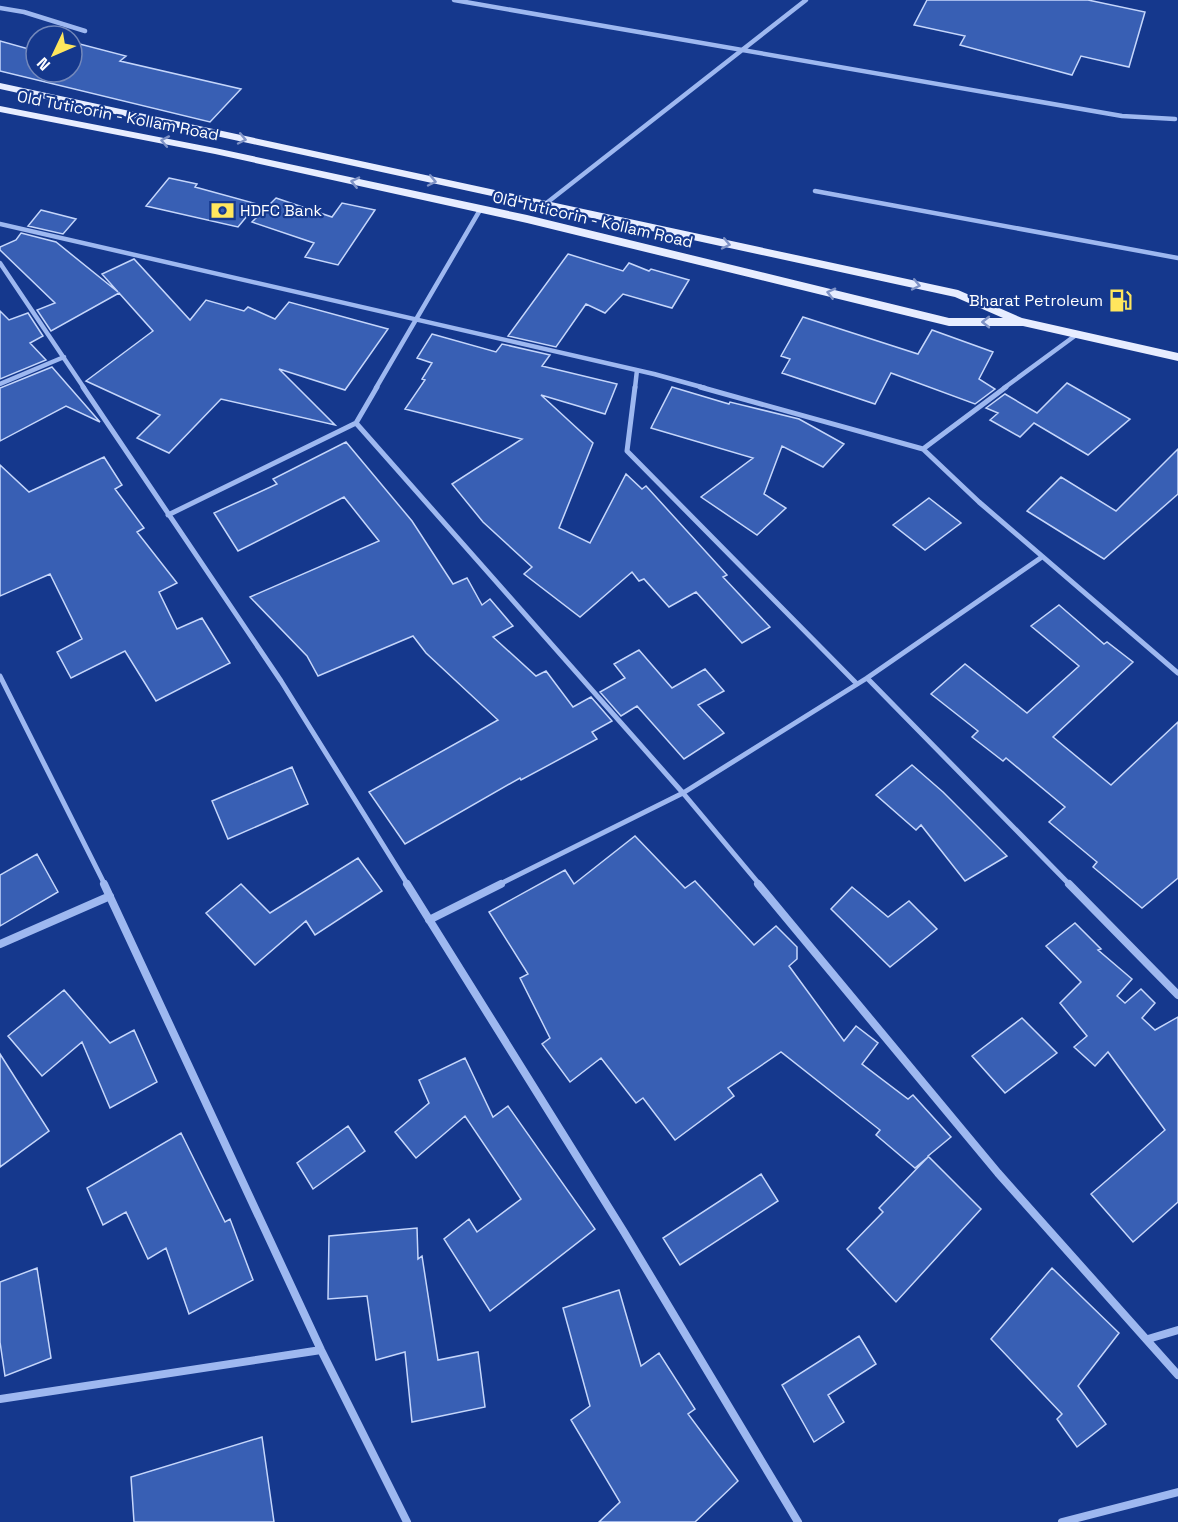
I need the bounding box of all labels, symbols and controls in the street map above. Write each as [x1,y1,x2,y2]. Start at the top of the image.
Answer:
north arrow [24,24,84,84]
text: N [32,53,55,75]
street label: Old Tuticorin - Kollam Road [15,86,221,145]
one-way arrow [236,132,246,145]
one-way arrow [160,135,170,148]
one-way arrow [427,173,437,186]
one-way arrow [351,176,361,189]
street label: Old Tuticorin - Kollam Road [491,186,695,253]
bank icon: HDFC Bank [209,197,235,223]
place label: HDFC Bank [240,200,323,221]
one-way arrow [720,237,730,250]
one-way arrow [911,278,921,291]
fuel station icon: Bharat Petroleum [1108,287,1134,313]
one-way arrow [827,288,837,301]
place label: Bharat Petroleum [969,290,1103,311]
one-way arrow [982,316,991,328]

